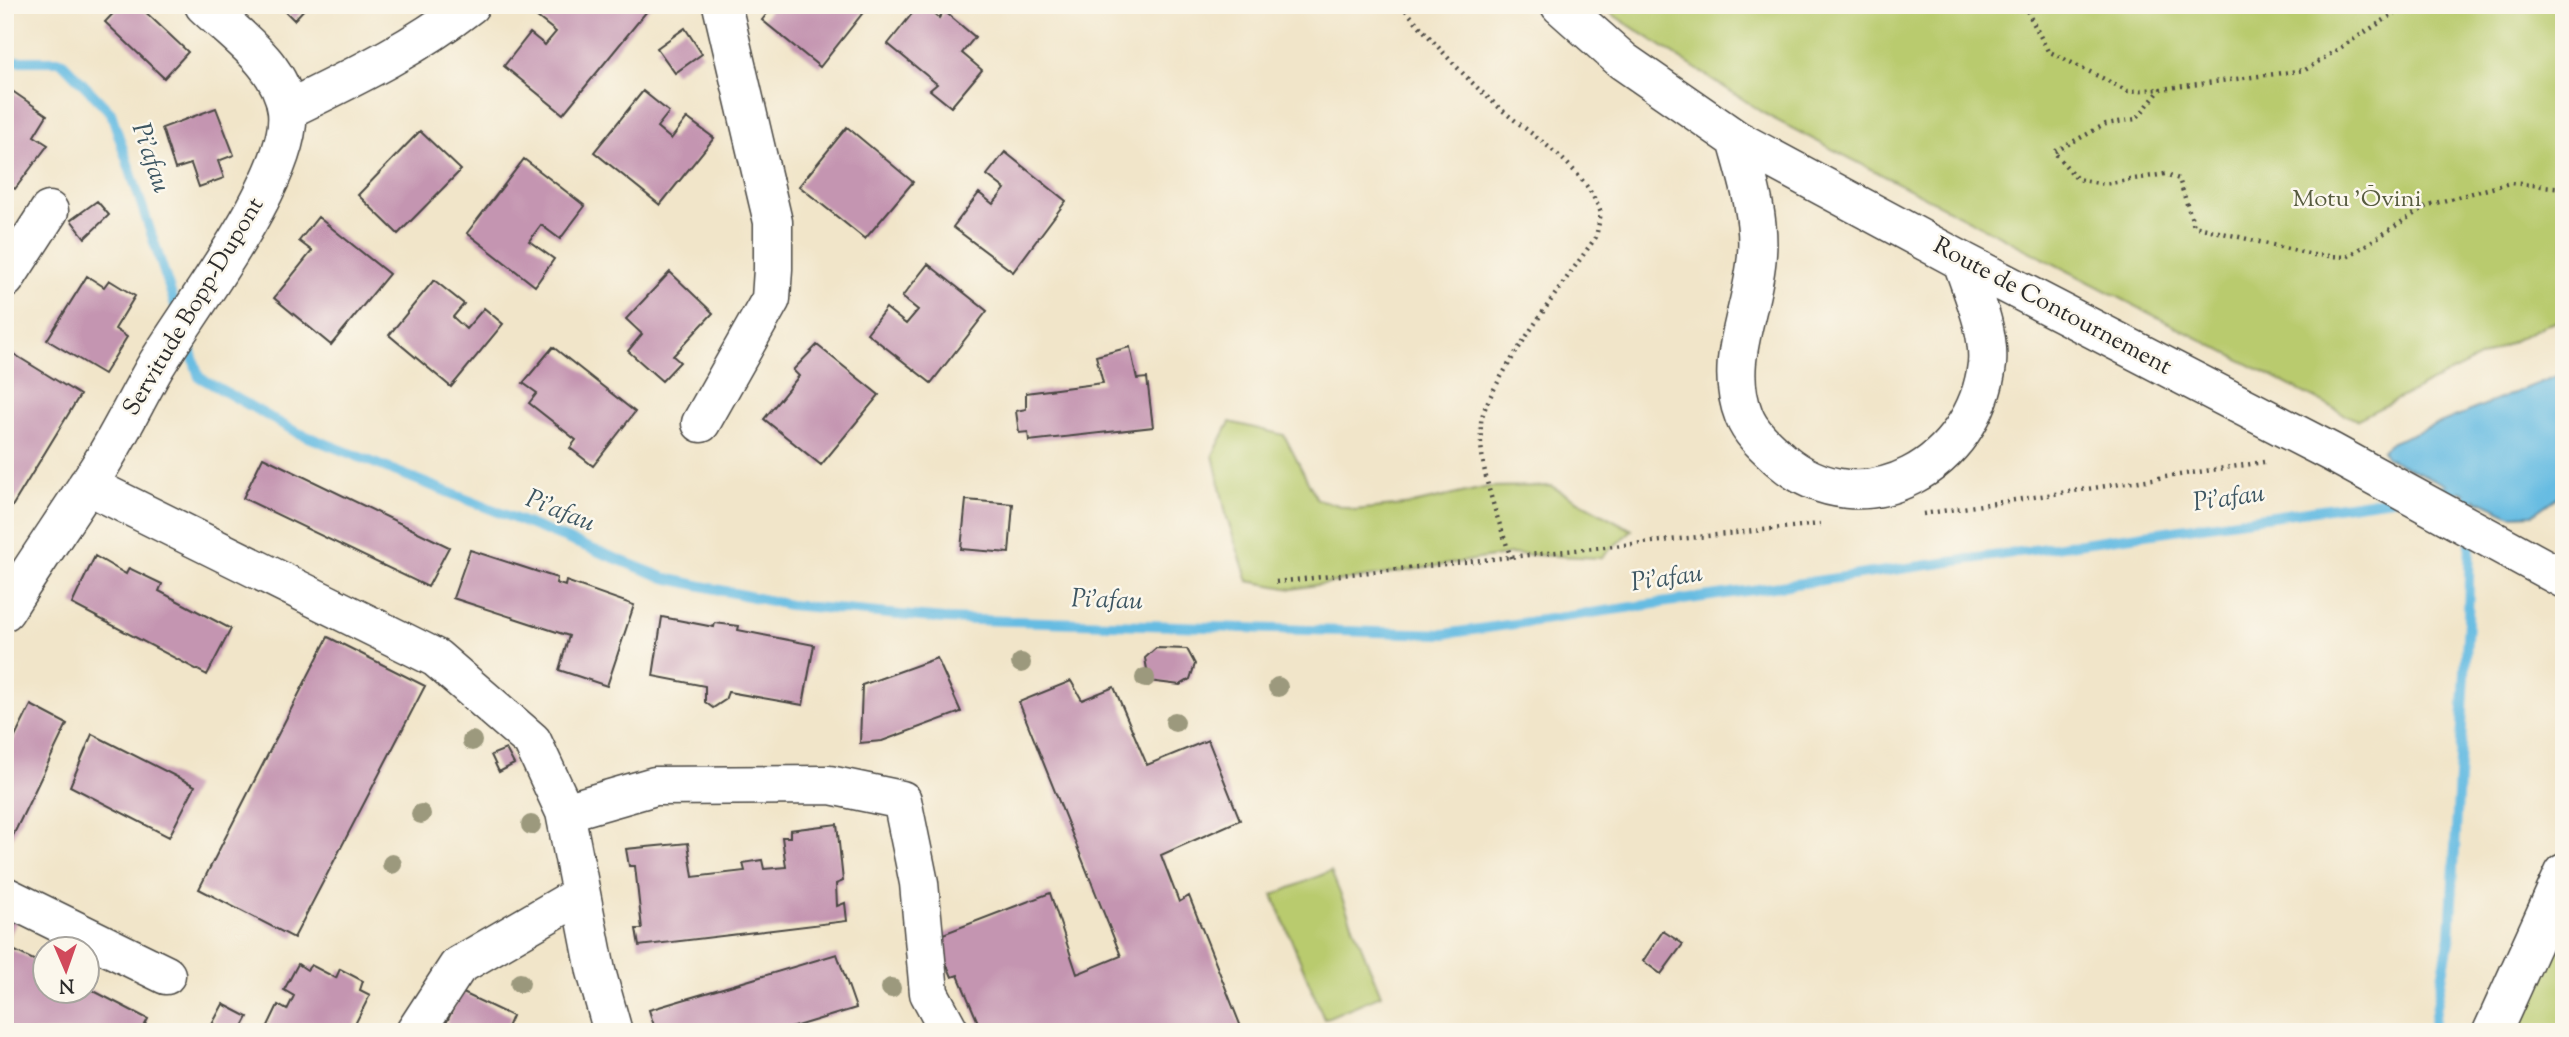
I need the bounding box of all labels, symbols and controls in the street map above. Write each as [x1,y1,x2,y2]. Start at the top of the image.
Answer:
water label: Pi'afau [121,118,179,198]
park label: Motu 'Ōvini [2292,183,2422,217]
street label: Servitude Bopp-Dupont [115,191,273,423]
street label: Route de Contournement [1927,230,2177,384]
water label: Pi'afau [2191,476,2267,522]
water label: Pi'afau [520,481,601,543]
water label: Pi'afau [1629,556,1705,602]
water label: Pi'afau [1070,581,1144,621]
north arrow [32,936,102,1006]
text: N [58,971,75,998]

